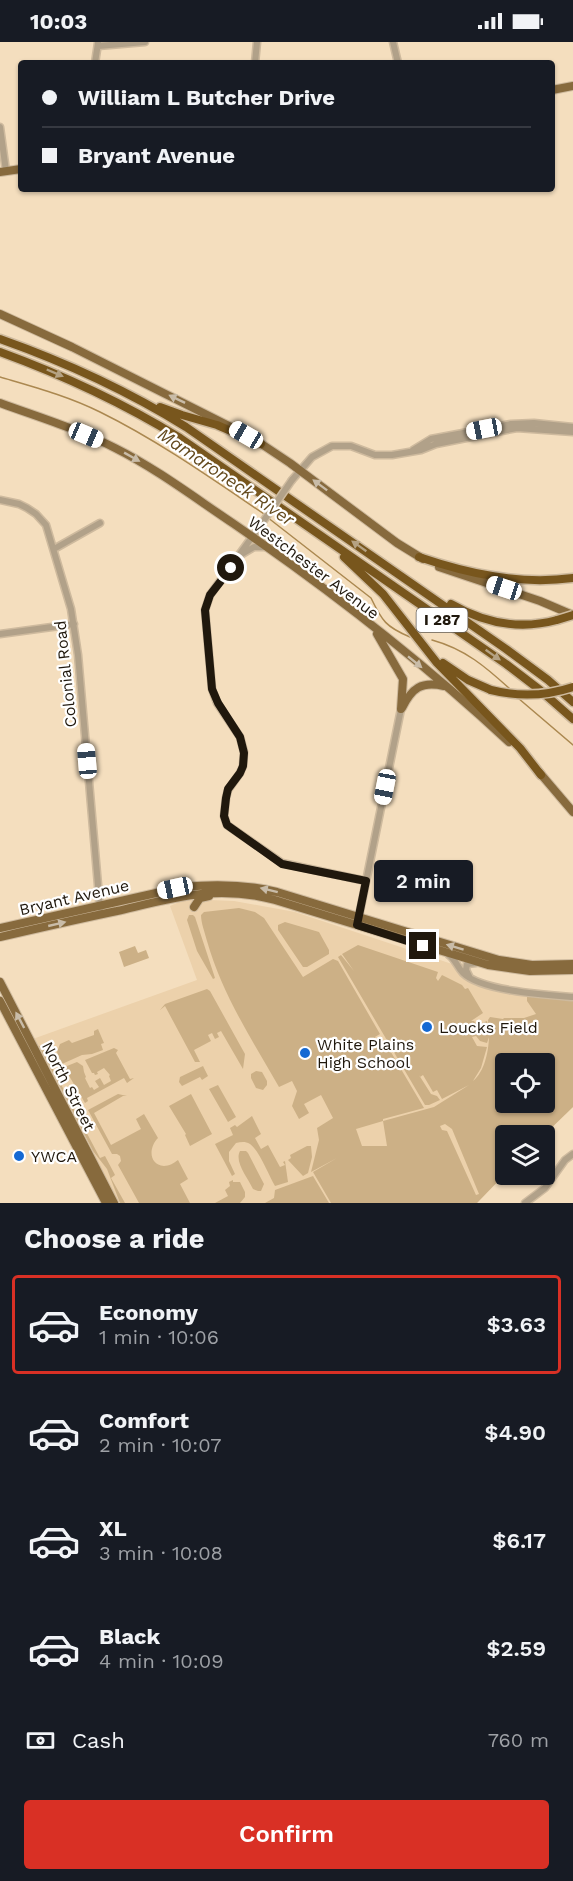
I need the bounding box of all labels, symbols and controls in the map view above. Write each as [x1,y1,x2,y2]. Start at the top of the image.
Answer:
text: 10:03 [30,9,87,34]
text: William L Butcher Drive [78,85,335,110]
text: Bryant Avenue [78,143,235,168]
one-way arrow [46,368,64,378]
one-way arrow [168,395,185,404]
car [465,417,503,441]
car [226,418,266,452]
car [66,420,106,450]
water label: Mamaroneck River [154,423,299,531]
one-way arrow [124,452,141,462]
one-way arrow [313,479,328,491]
street label: Westchester Avenue [244,512,383,623]
one-way arrow [351,541,367,552]
route start [217,554,244,581]
car [484,574,524,602]
road number: I 287 [416,608,468,632]
street label: Colonial Road [50,620,81,728]
one-way arrow [485,649,501,661]
one-way arrow [408,655,423,668]
car [76,742,98,780]
car [373,768,397,806]
callout: 2 min [374,859,472,901]
text: 2 min [396,869,451,893]
car [156,875,194,901]
street label: Bryant Avenue [17,876,131,919]
one-way arrow [260,884,278,894]
one-way arrow [48,919,67,928]
route end [409,932,436,959]
one-way arrow [446,942,464,951]
one-way arrow [15,1012,25,1029]
place label: Loucks Field [439,1018,538,1037]
marker: Loucks Field [420,1020,434,1034]
place label: White Plains High School [317,1035,414,1072]
street label: North Street [38,1038,99,1134]
marker: White Plains High School [298,1046,312,1060]
map controls [495,1053,555,1185]
button: locate [495,1053,555,1113]
button: layers [495,1125,555,1185]
place label: YWCA [31,1147,77,1166]
marker: YWCA [12,1149,26,1163]
text: Choose a ride [24,1223,204,1255]
icon: car [27,1298,81,1352]
text: Economy [99,1300,198,1325]
text: $3.63 [487,1312,546,1337]
text: 1 min · 10:06 [99,1325,219,1349]
icon: car [27,1406,81,1460]
text: Comfort [99,1408,189,1433]
text: $4.90 [485,1420,546,1445]
text: 2 min · 10:07 [99,1433,221,1457]
icon: car [27,1514,81,1568]
text: XL [99,1516,127,1541]
text: $6.17 [493,1528,546,1553]
text: 3 min · 10:08 [99,1541,223,1565]
icon: car [27,1622,81,1676]
text: Black [99,1624,160,1649]
text: $2.59 [486,1636,546,1661]
text: 4 min · 10:09 [99,1649,224,1673]
icon: cash [24,1724,57,1757]
text: Cash [72,1728,125,1753]
text: 760 m [488,1728,549,1752]
button: Confirm [24,1800,549,1869]

